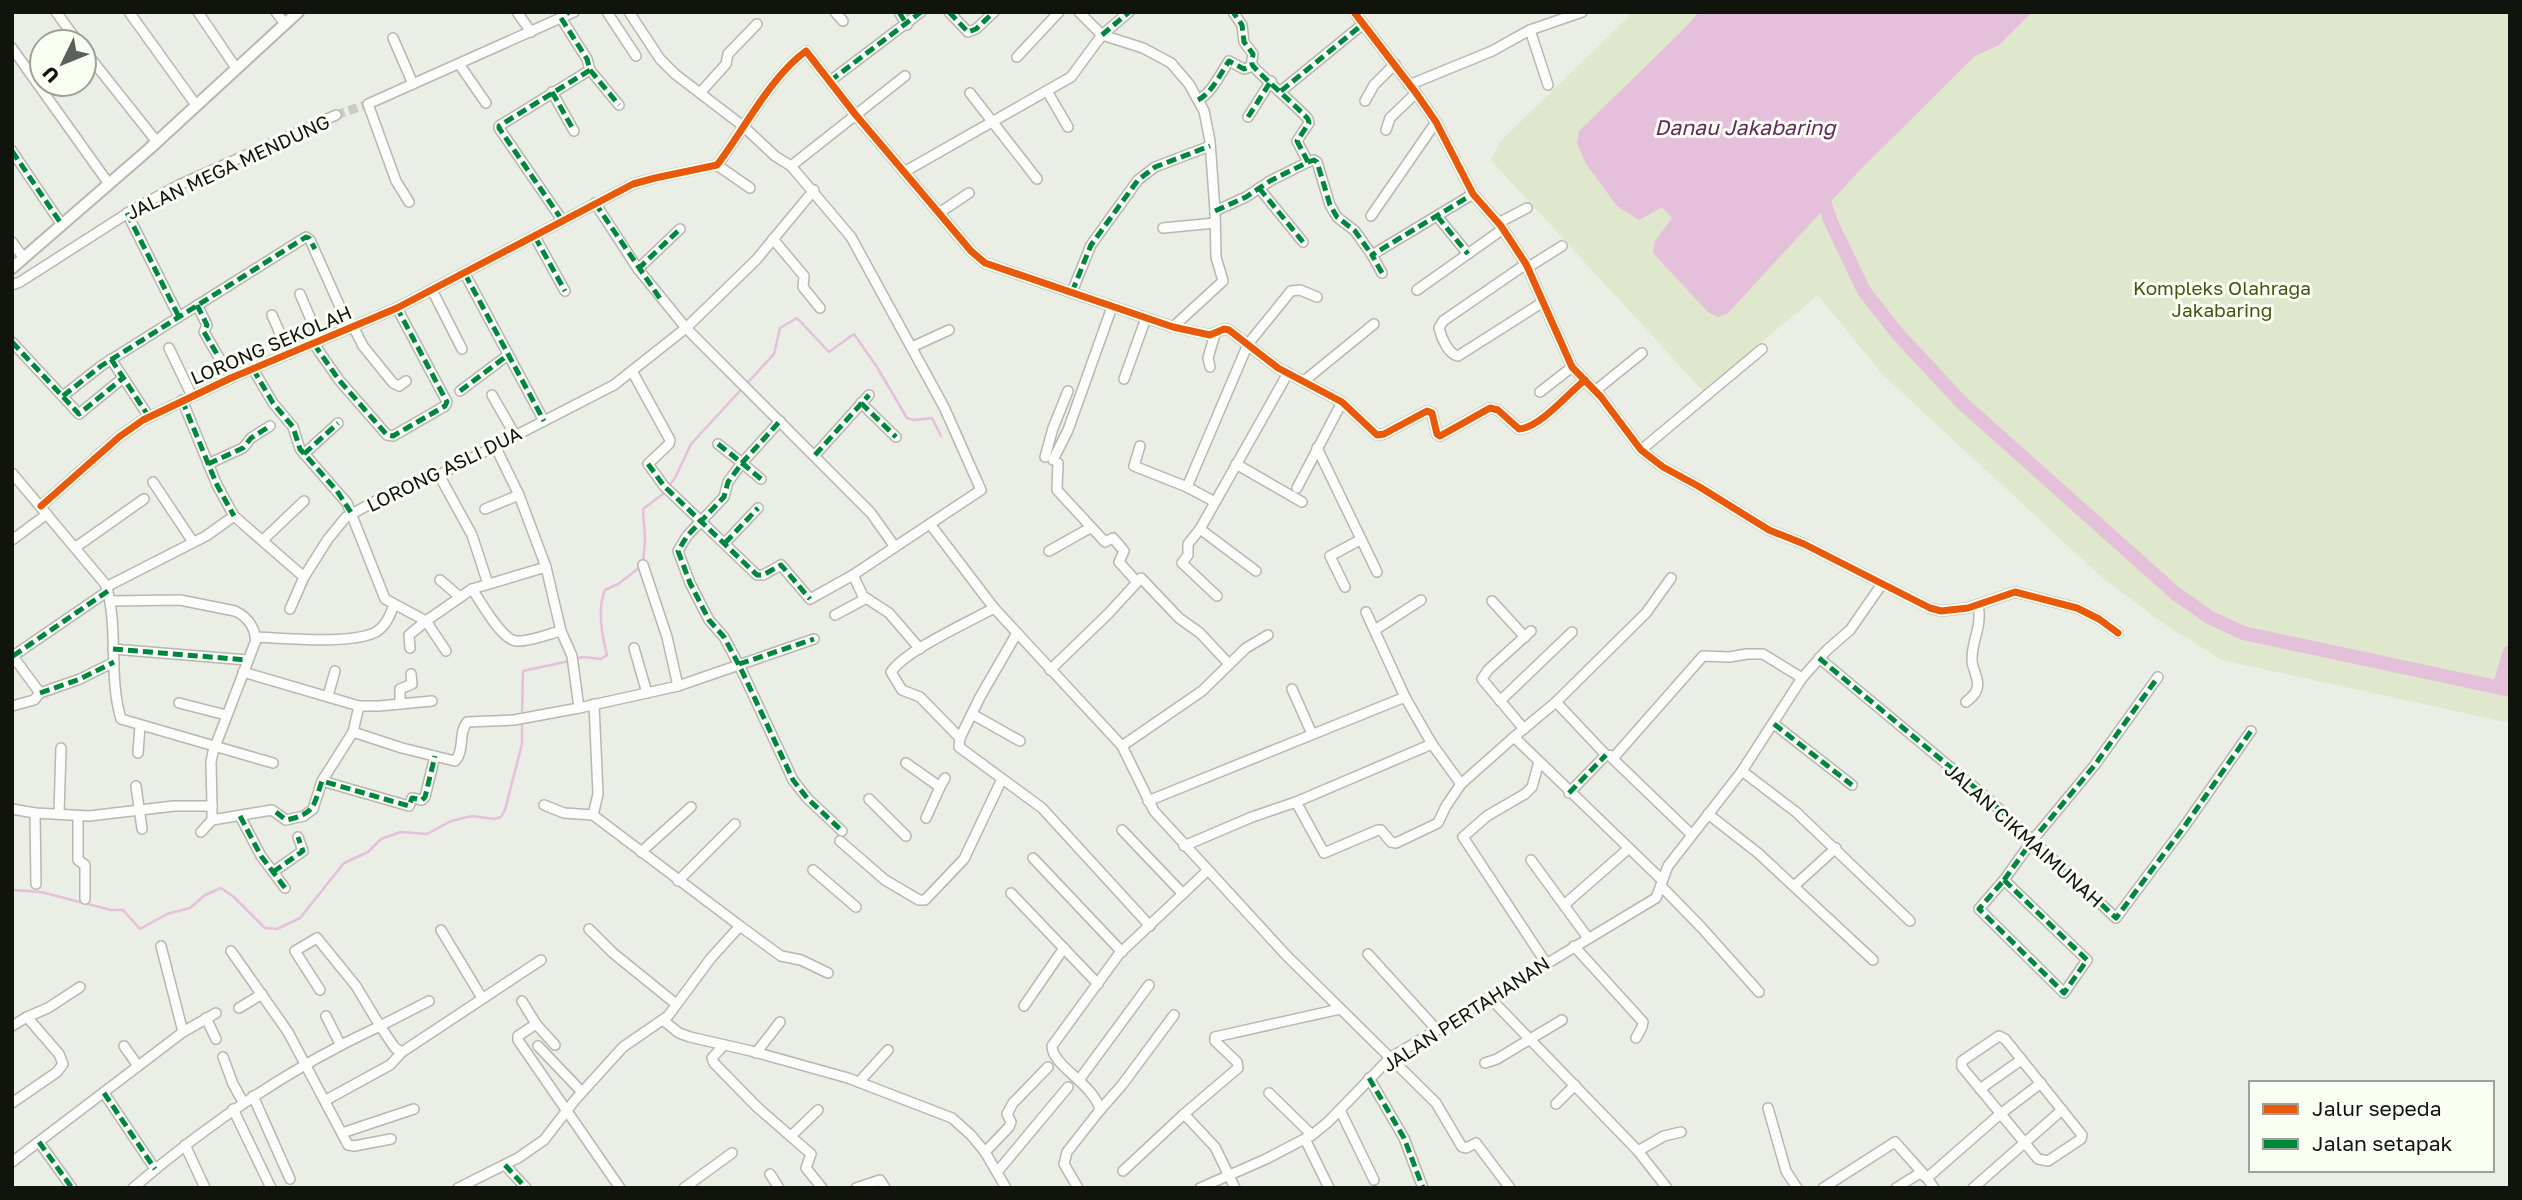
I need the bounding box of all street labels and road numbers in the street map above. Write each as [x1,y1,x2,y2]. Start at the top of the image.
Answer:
street label: JALAN MEGA MENDUNG [122,109,333,224]
street label: LORONG SEKOLAH [187,300,355,389]
street label: LORONG ASLI DUA [363,421,525,516]
street label: JALAN CIKMAIMUNAH [1941,758,2108,912]
street label: JALAN PERTAHANAN [1378,951,1554,1076]

